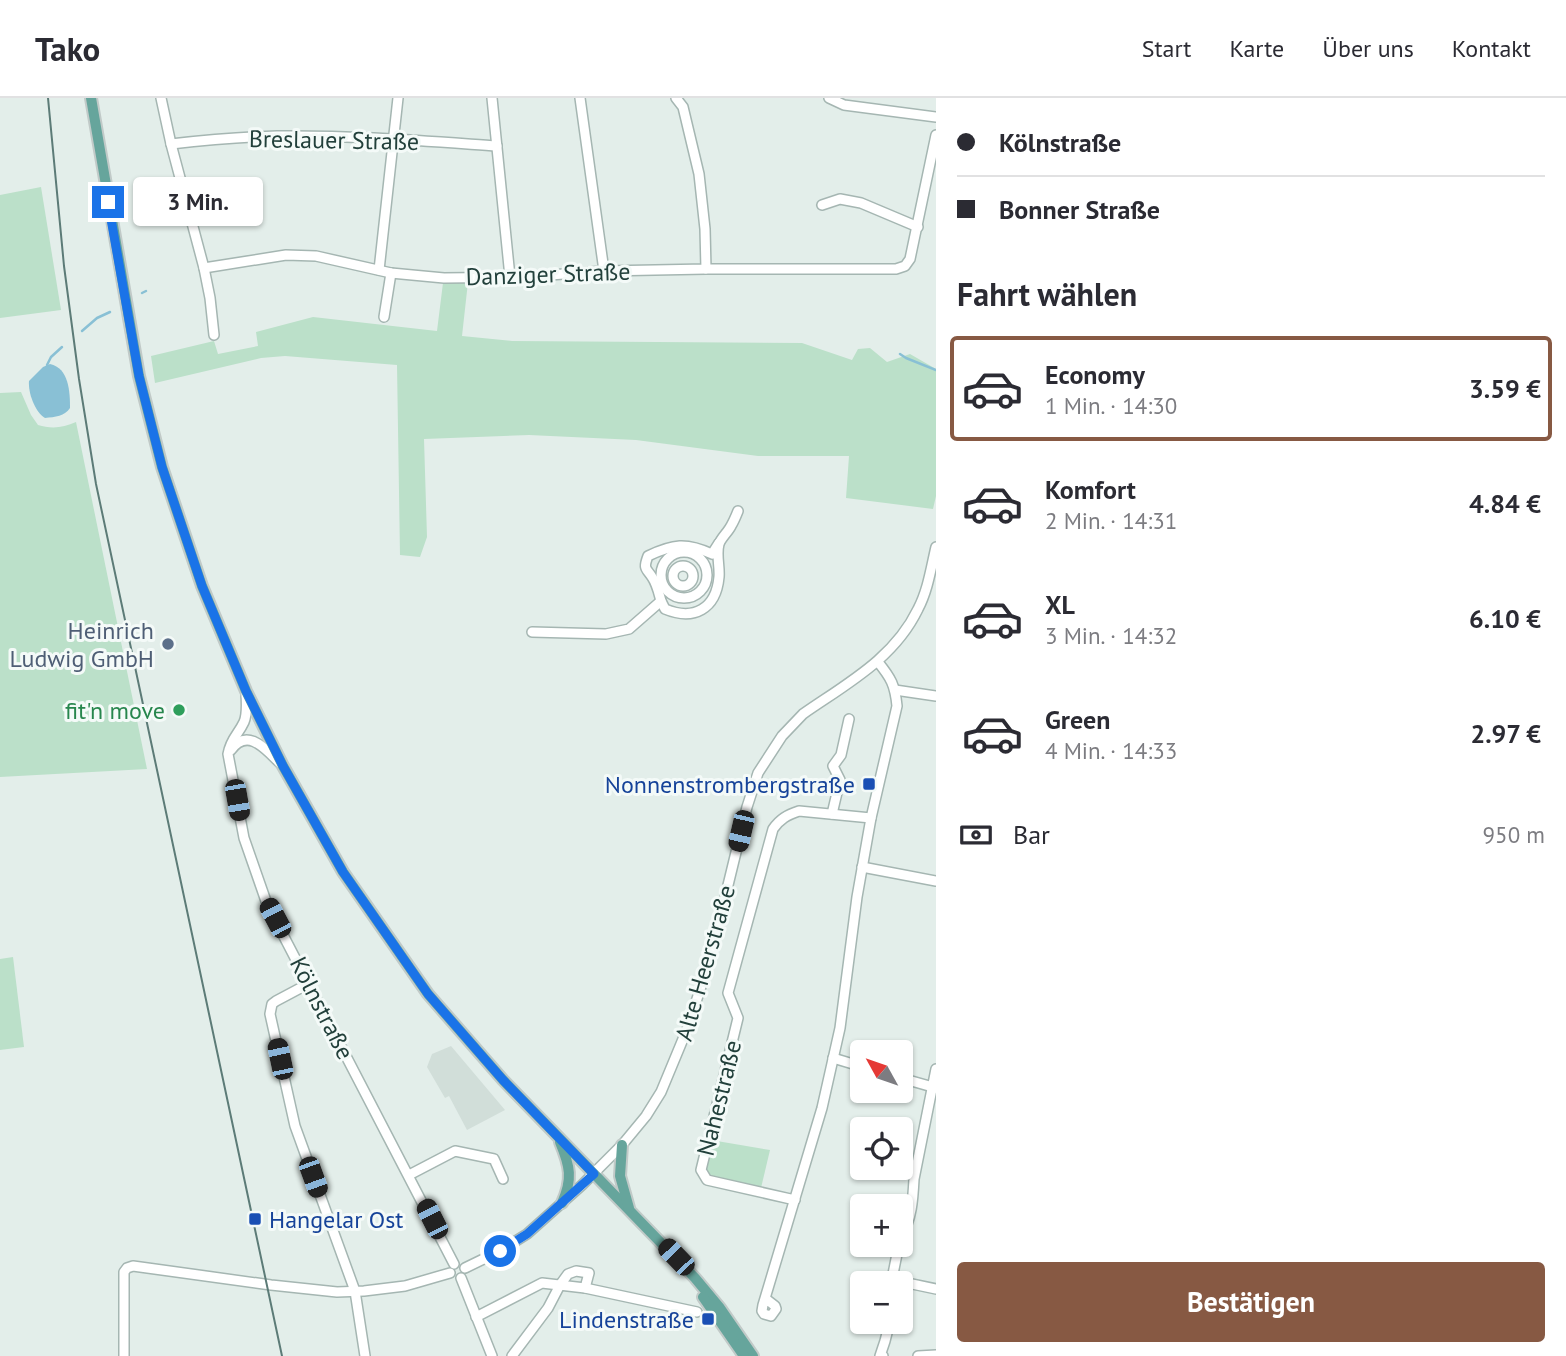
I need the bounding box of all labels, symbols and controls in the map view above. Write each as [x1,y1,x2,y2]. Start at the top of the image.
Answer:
text: Tako [35,27,100,70]
text: Start [1142,33,1191,64]
text: Karte [1229,33,1284,64]
text: Über uns [1322,33,1414,64]
text: Kontakt [1452,33,1531,64]
street label: Breslauer Straße [249,123,419,157]
text: Kölnstraße [999,126,1121,159]
callout: 3 Min. [132,178,262,226]
route end [92,186,124,218]
text: 3 Min. [167,187,229,216]
text: Bonner Straße [999,193,1160,226]
street label: Danziger Straße [465,256,631,292]
text: Fahrt wählen [957,273,1137,315]
icon: car [961,357,1024,420]
text: Economy [1045,358,1145,391]
text: 3.59 € [1469,372,1541,405]
text: 1 Min. · 14:30 [1045,391,1177,420]
icon: car [961,472,1024,535]
text: Komfort [1045,473,1136,506]
text: 4.84 € [1469,487,1541,520]
text: 2 Min. · 14:31 [1045,506,1177,535]
icon: car [961,587,1024,650]
text: XL [1045,588,1075,621]
text: 6.10 € [1469,602,1541,635]
place label: Heinrich Ludwig GmbH [10,615,154,674]
text: 3 Min. · 14:32 [1045,621,1177,650]
marker: Heinrich Ludwig GmbH [160,636,176,652]
place label: fit'n move [65,695,165,726]
marker: fit'n move [171,702,187,718]
icon: car [961,702,1024,765]
text: Green [1045,703,1110,736]
text: 2.97 € [1470,717,1541,750]
text: 4 Min. · 14:33 [1045,736,1177,765]
place label: Nonnenstrombergstraße [605,769,855,800]
marker: Nonnenstrombergstraße [861,776,877,792]
car [224,777,251,823]
car [727,808,756,854]
icon: cash [957,816,995,854]
text: Bar [1013,818,1050,851]
text: 950 m [1483,820,1545,849]
street label: Alte Heerstraße [668,882,742,1044]
car [256,895,295,941]
street label: Kölnstraße [283,951,361,1065]
car [266,1036,295,1082]
street label: Nahestraße [690,1037,748,1159]
north arrow [850,1040,914,1102]
map controls [850,1040,913,1334]
button: locate [850,1117,913,1180]
car [296,1154,331,1200]
button: + [850,1194,913,1257]
car [414,1196,451,1242]
place label: Hangelar Ost [269,1204,403,1235]
marker: Hangelar Ost [247,1211,263,1227]
route start [484,1235,516,1267]
car [654,1235,699,1279]
button: Bestätigen [957,1262,1545,1342]
button: − [850,1271,913,1334]
place label: Lindenstraße [559,1304,694,1335]
marker: Lindenstraße [700,1311,716,1327]

